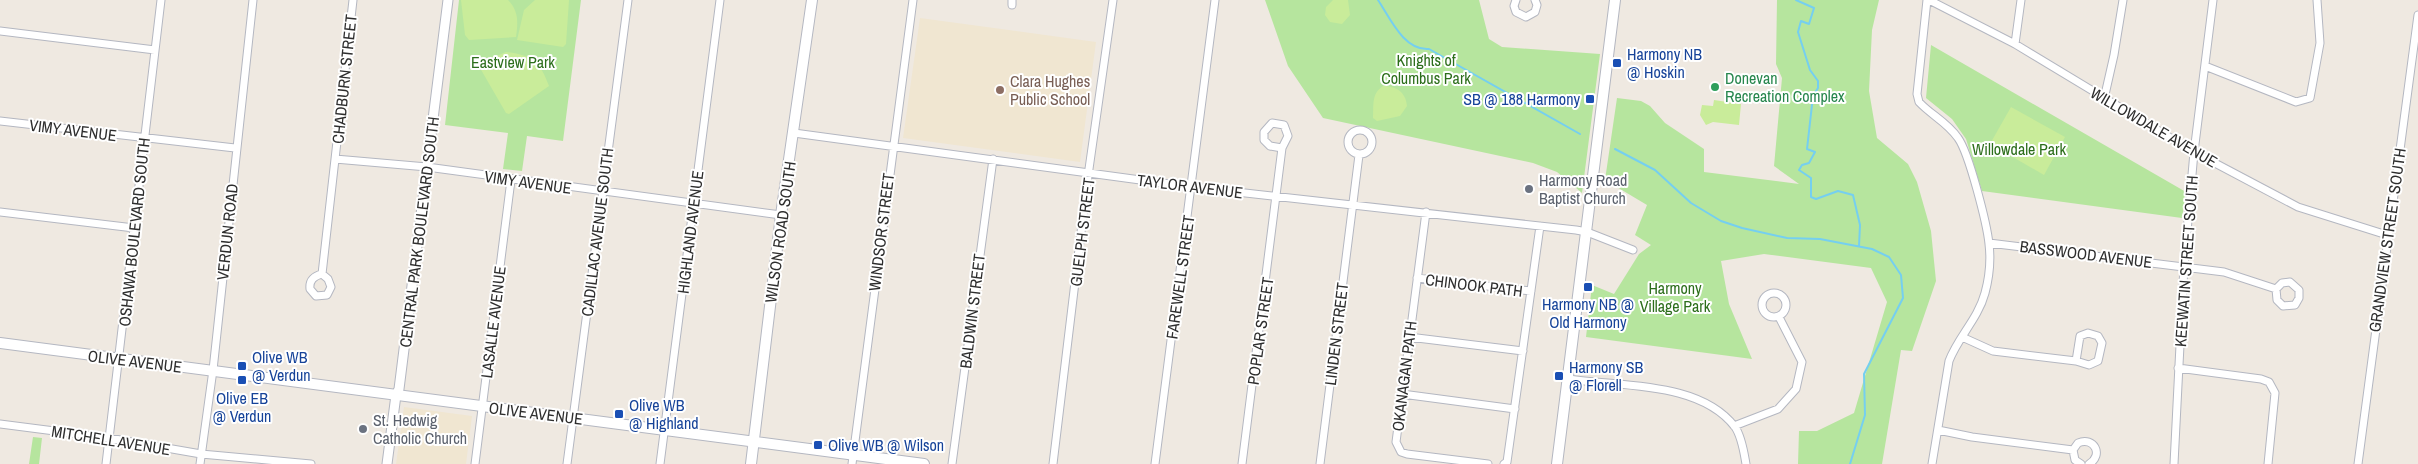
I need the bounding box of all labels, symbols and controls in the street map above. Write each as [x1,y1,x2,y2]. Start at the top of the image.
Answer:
street label: CHADBURN STREET [326,13,362,145]
place label: Harmony NB @ Hoskin [1627,43,1702,83]
park label: Knights of Columbus Park [1381,49,1471,89]
park label: Eastview Park [471,51,555,73]
marker: Harmony NB @ Hoskin [1611,57,1623,69]
place label: Donevan Recreation Complex [1725,67,1845,107]
place label: Clara Hughes Public School [1010,70,1090,110]
marker: Donevan Recreation Complex [1709,81,1721,93]
street label: WILLOWDALE AVENUE [2086,82,2222,172]
marker: Clara Hughes Public School [994,84,1006,96]
place label: SB @ 188 Harmony [1463,88,1580,110]
marker: SB @ 188 Harmony [1584,93,1596,105]
street label: VIMY AVENUE [28,114,118,146]
street label: CENTRAL PARK BOULEVARD SOUTH [394,115,444,349]
street label: OSHAWA BOULEVARD SOUTH [113,136,155,328]
park label: Willowdale Park [1972,138,2066,160]
street label: CADILLAC AVENUE SOUTH [576,146,618,318]
street label: GRANDVIEW STREET SOUTH [2363,147,2411,333]
street label: WILSON ROAD SOUTH [759,160,801,304]
street label: VIMY AVENUE [483,165,573,199]
street label: HIGHLAND AVENUE [672,169,708,295]
street label: TAYLOR AVENUE [1136,169,1244,203]
place label: Harmony Road Baptist Church [1539,169,1627,209]
street label: WINDSOR STREET [863,172,899,292]
street label: KEEWATIN STREET SOUTH [2169,175,2203,347]
street label: GUELPH STREET [1064,176,1100,288]
street label: VERDUN ROAD [211,183,243,281]
marker: Harmony Road Baptist Church [1523,183,1535,195]
street label: FAREWELL STREET [1160,214,1200,340]
street label: BASSWOOD AVENUE [2019,235,2153,273]
street label: BALDWIN STREET [954,252,990,370]
street label: LASALLE AVENUE [475,265,511,379]
street label: CHINOOK PATH [1424,268,1524,302]
street label: POPLAR STREET [1242,276,1278,386]
park label: Harmony Village Park [1640,277,1711,317]
street label: LINDEN STREET [1319,281,1353,387]
marker: Harmony NB @ Old Harmony [1582,281,1594,293]
place label: Harmony NB @ Old Harmony [1542,293,1634,333]
street label: OKANAGAN PATH [1386,320,1422,432]
street label: OLIVE AVENUE [87,344,183,378]
place label: Olive WB @ Verdun [252,346,311,386]
place label: Harmony SB @ Florell [1569,356,1644,396]
marker: Olive WB @ Verdun [236,360,248,372]
marker: Harmony SB @ Florell [1553,370,1565,382]
marker: Olive EB @ Verdun [236,374,248,386]
place label: Olive EB @ Verdun [213,387,271,427]
place label: Olive WB @ Highland [629,394,698,434]
street label: OLIVE AVENUE [488,396,584,430]
marker: Olive WB @ Highland [613,408,625,420]
place label: St. Hedwig Catholic Church [373,409,467,449]
street label: MITCHELL AVENUE [50,420,172,460]
marker: St. Hedwig Catholic Church [357,423,369,435]
place label: Olive WB @ Wilson [828,434,944,456]
marker: Olive WB @ Wilson [812,439,824,451]

